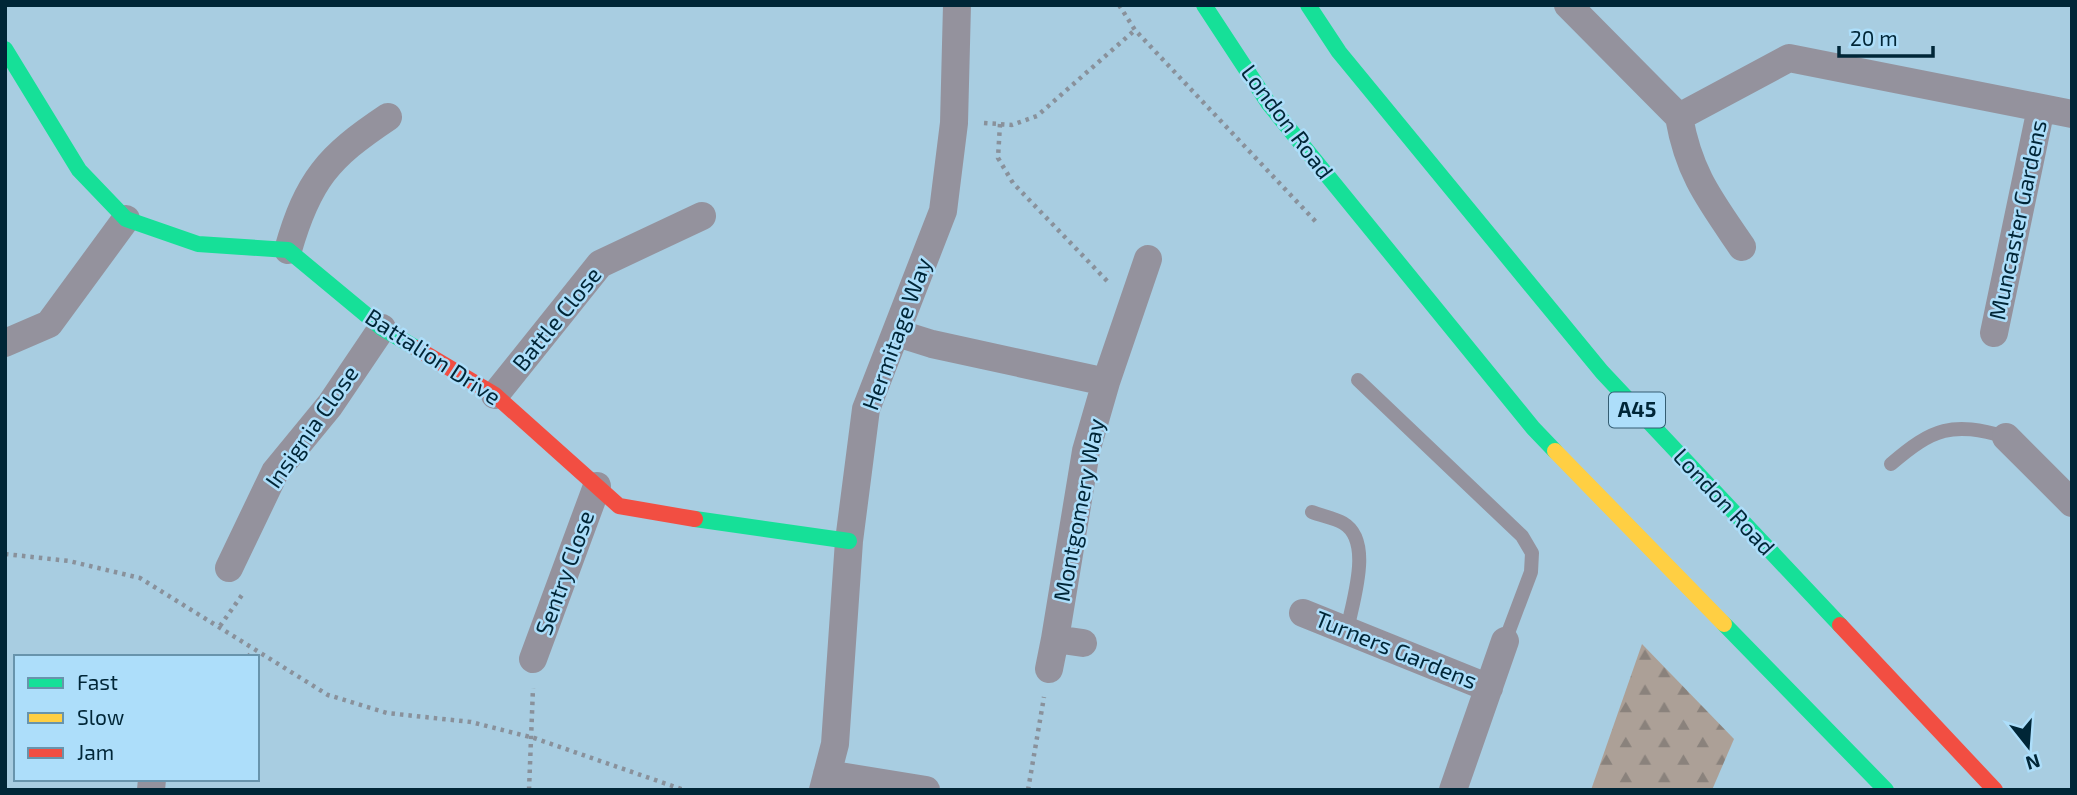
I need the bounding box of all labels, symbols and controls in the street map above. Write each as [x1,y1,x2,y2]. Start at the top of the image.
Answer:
scale bar [1839,14,1934,58]
text: 20 m [1850,25,1898,50]
street label: London Road [1236,59,1340,184]
street label: Muncaster Gardens [1982,117,2052,322]
street label: Hermitage Way [855,253,937,414]
street label: Battle Close [506,261,607,376]
street label: Battalion Drive [361,302,506,410]
street label: Insignia Close [259,360,364,493]
road number: A45 [1609,392,1665,428]
street label: Montgomery Way [1047,416,1109,604]
street label: London Road [1668,442,1781,561]
street label: Sentry Close [529,507,600,639]
street label: Turners Gardens [1311,604,1481,694]
legend [14,655,259,781]
text: Fast [77,669,118,694]
text: Slow [77,704,124,729]
north arrow [1993,711,2063,781]
text: Jam [77,739,114,764]
text: N [2023,750,2043,776]

